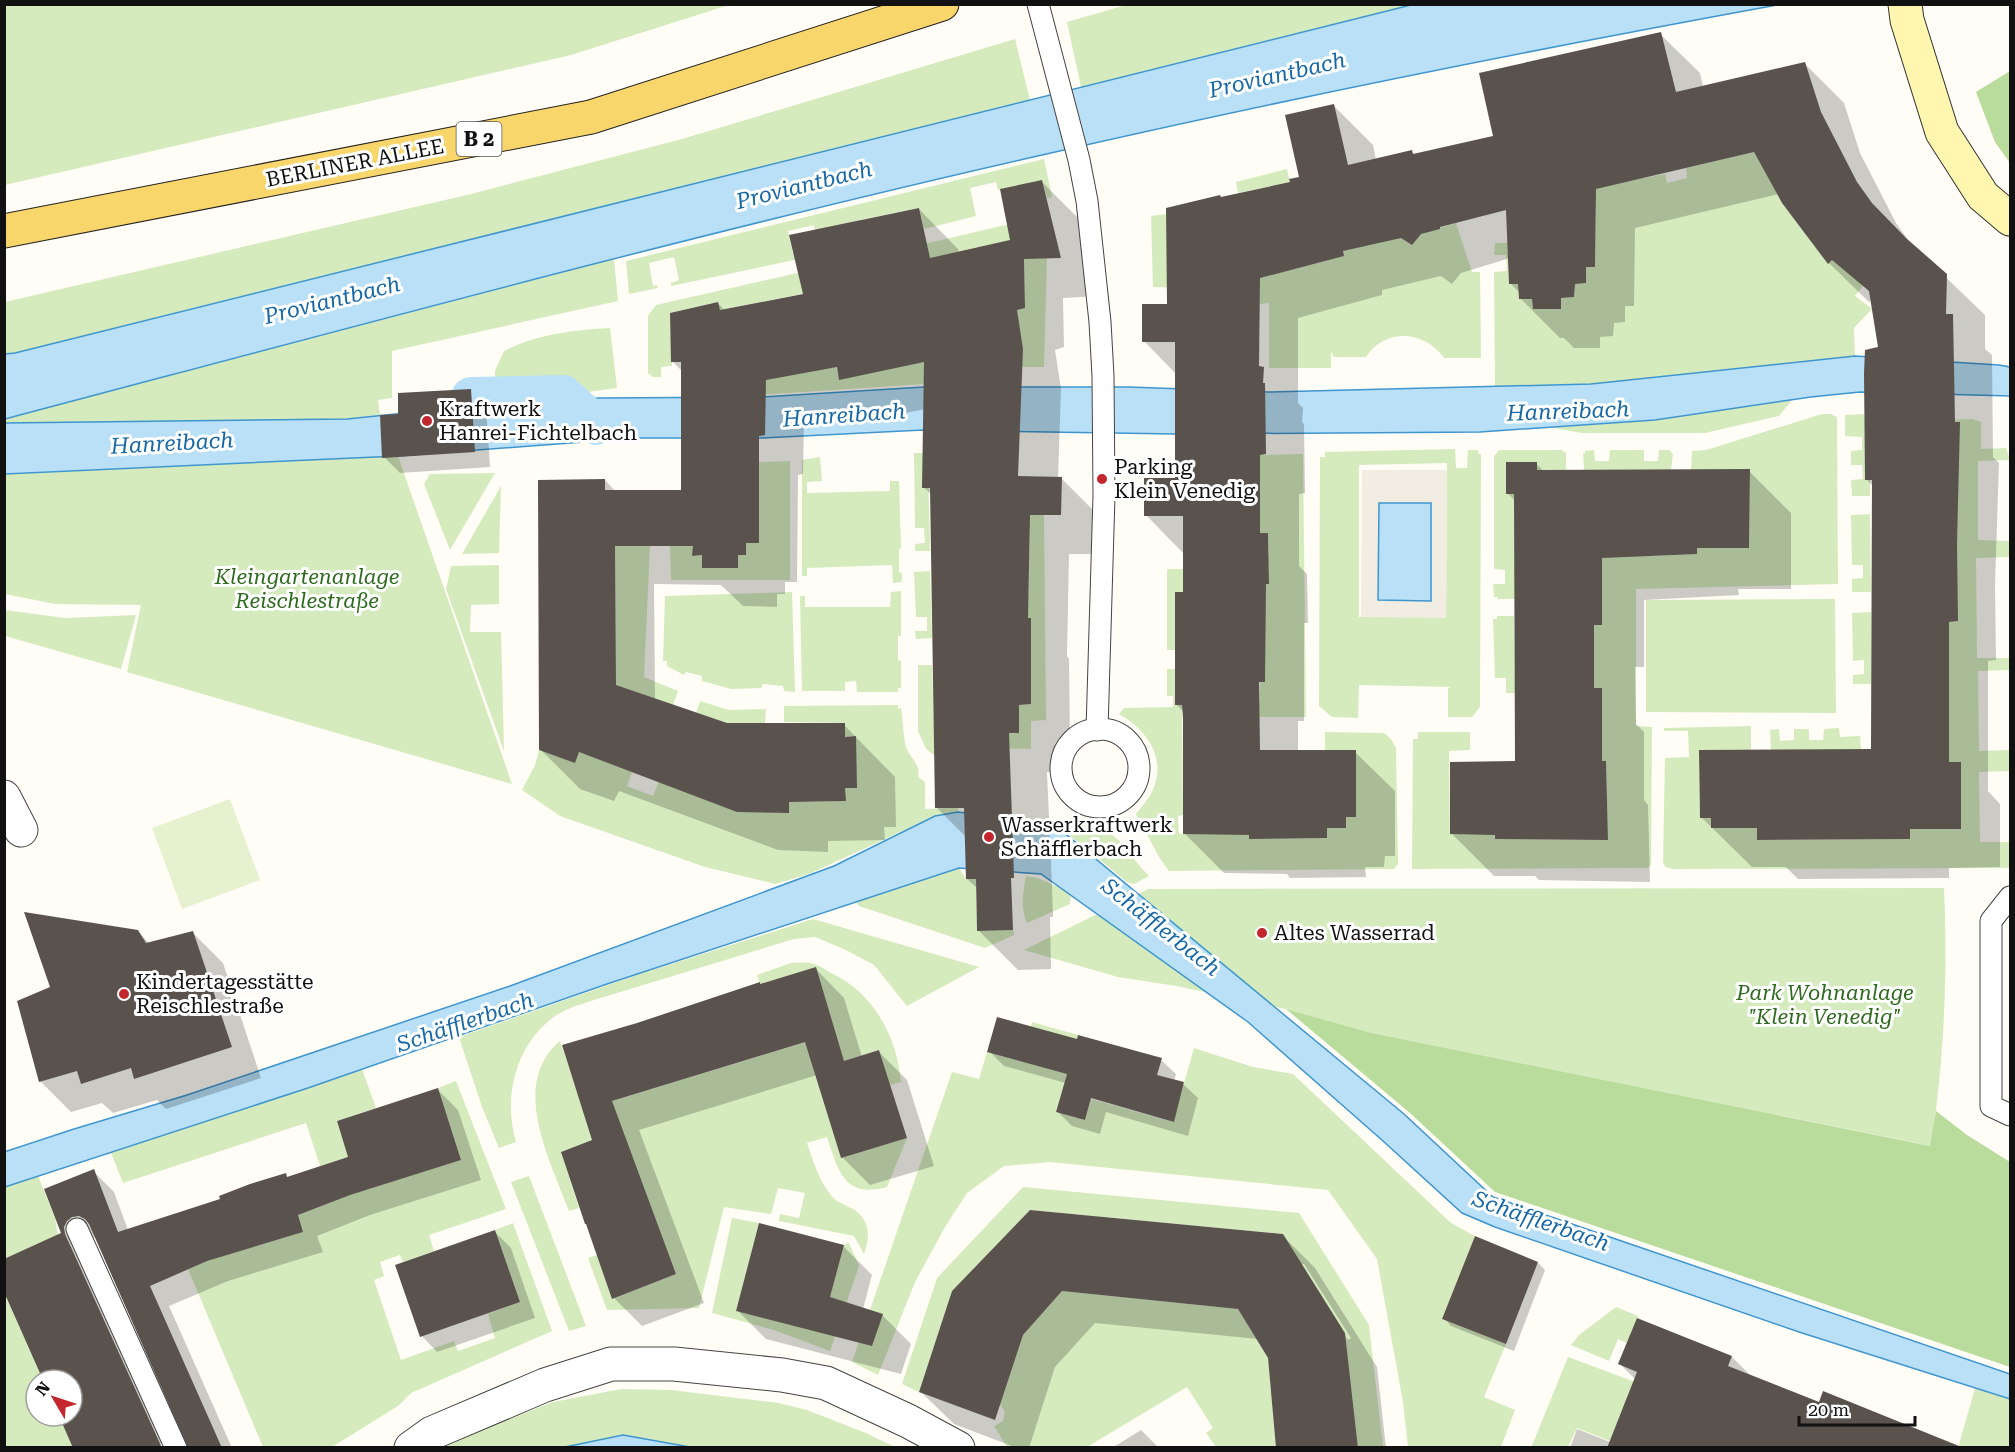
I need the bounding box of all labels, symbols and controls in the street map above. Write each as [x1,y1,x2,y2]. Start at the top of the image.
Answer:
water label: Proviantbach [1205,47,1348,103]
road number: B 2 [456,122,502,156]
street label: BERLINER ALLEE [264,134,446,192]
water label: Proviantbach [732,156,875,214]
water label: Proviantbach [260,271,403,329]
water label: Hanreibach [1505,396,1630,426]
place label: Kraftwerk Hanrei-Fichtelbach [439,397,637,445]
water label: Hanreibach [781,398,906,432]
marker: Kraftwerk Hanrei-Fichtelbach [420,414,434,428]
water label: Hanreibach [109,427,234,459]
place label: Parking Klein Venedig [1114,455,1255,503]
marker: Parking Klein Venedig [1095,472,1109,486]
park label: Kleingartenanlage Reischlestraße [214,565,399,613]
place label: Wasserkraftwerk Schäfflerbach [1001,813,1173,861]
marker: Wasserkraftwerk Schäfflerbach [982,830,996,844]
water label: Schäfflerbach [1096,872,1225,981]
place label: Altes Wasserrad [1274,921,1435,945]
marker: Altes Wasserrad [1255,926,1269,940]
place label: Kindertagesstätte Reischlestraße [136,970,313,1018]
park label: Park Wohnanlage "Klein Venedig" [1735,981,1914,1029]
marker: Kindertagesstätte Reischlestraße [117,987,131,1001]
water label: Schäfflerbach [392,987,537,1057]
water label: Schäfflerbach [1468,1186,1613,1256]
north arrow [24,1368,84,1428]
text: N [31,1378,54,1400]
scale bar [1799,1389,1914,1427]
text: 20 m [1808,1399,1849,1420]

